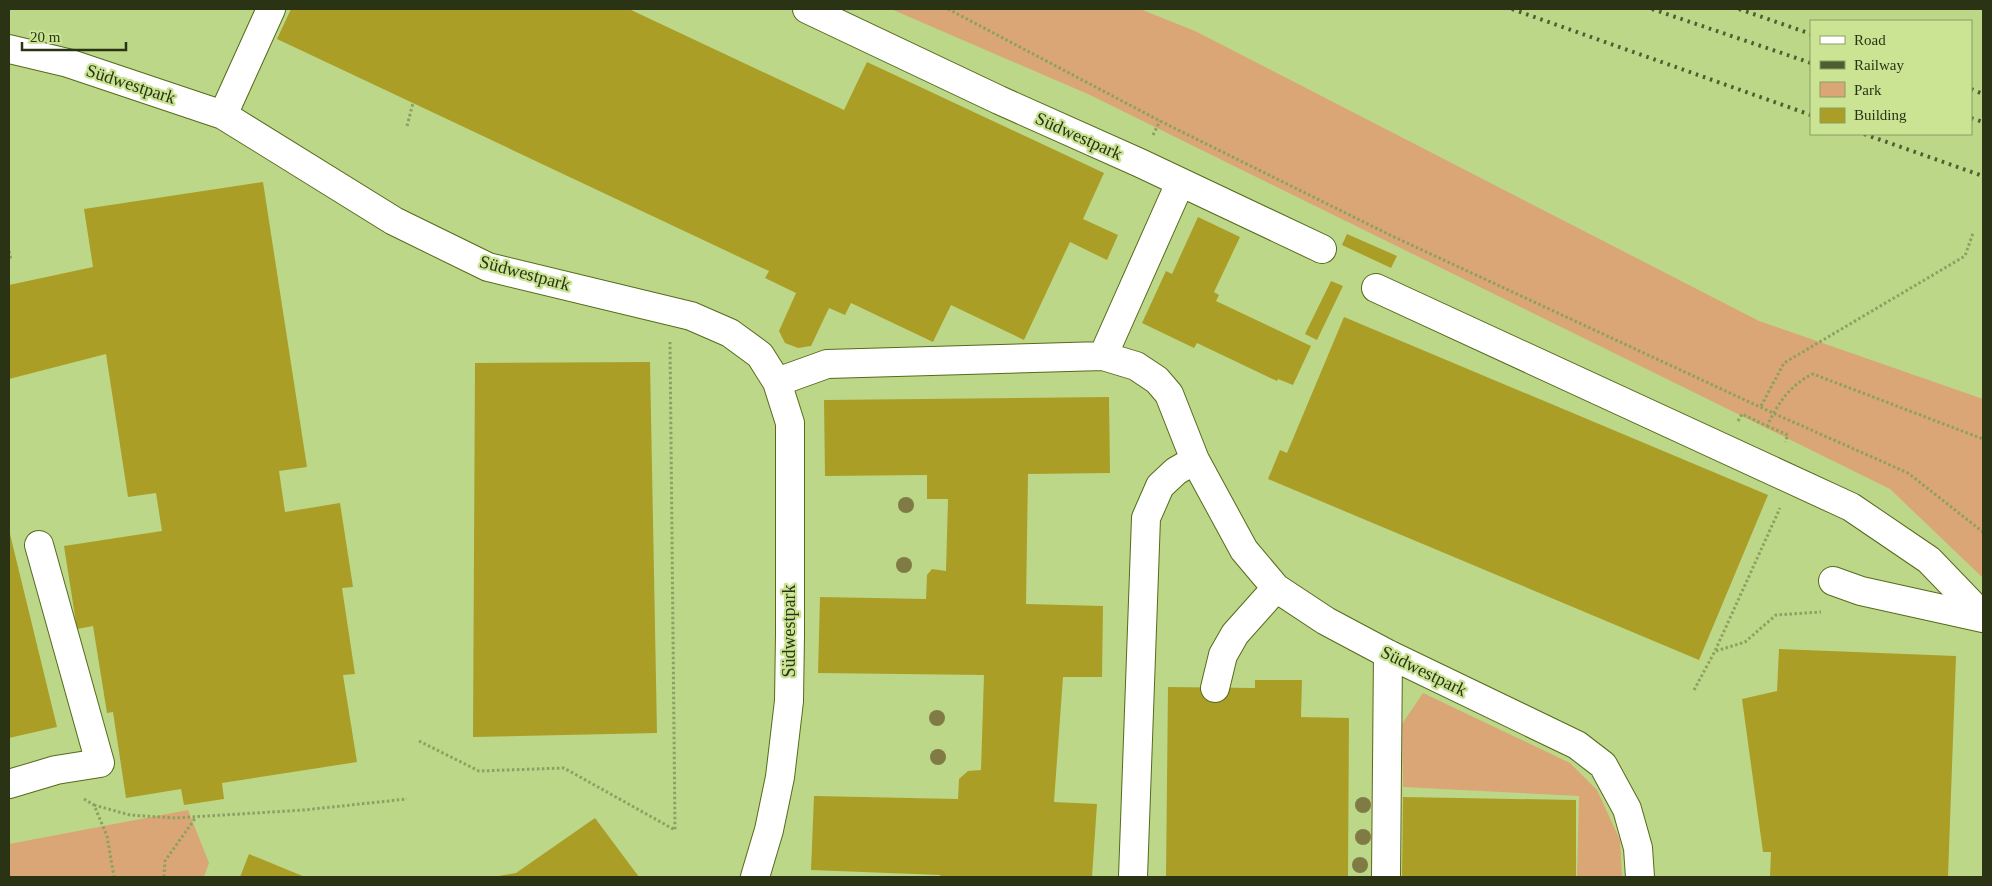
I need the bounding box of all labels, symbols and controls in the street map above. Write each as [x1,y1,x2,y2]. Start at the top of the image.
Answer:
scale bar [22,20,126,52]
legend [1810,20,1972,135]
text: 20 m [30,29,61,45]
text: Road [1854,32,1886,48]
text: Railway [1854,57,1904,73]
street label: Südwestpark [84,60,178,108]
text: Park [1854,82,1882,98]
text: Building [1854,107,1907,123]
street label: Südwestpark [1032,108,1126,164]
street label: Südwestpark [477,251,573,295]
street label: Südwestpark [779,585,799,678]
street label: Südwestpark [1378,642,1470,700]

